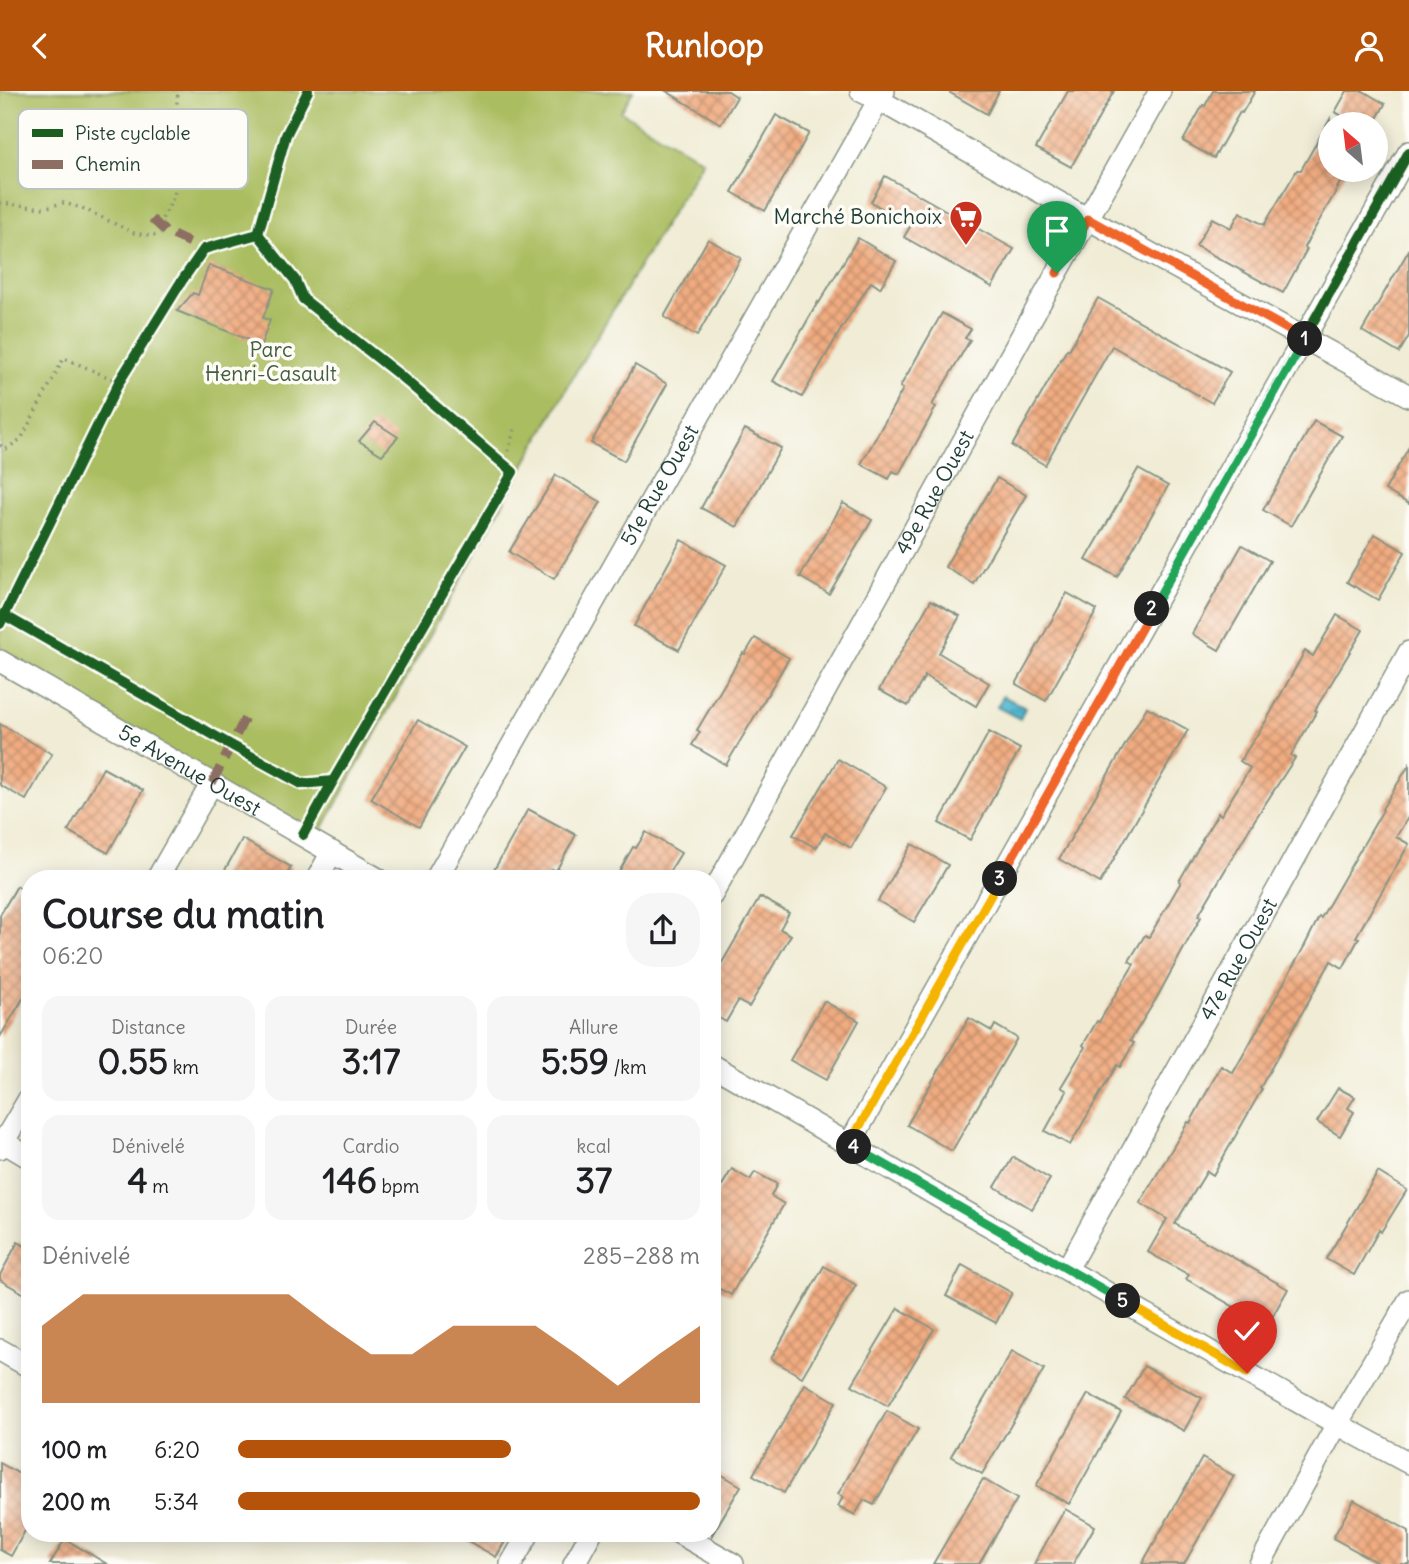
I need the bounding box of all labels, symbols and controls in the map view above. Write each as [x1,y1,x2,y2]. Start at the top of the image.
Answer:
text: Runloop [645,25,764,66]
icon: back [21,27,59,65]
icon: person [1350,27,1388,65]
legend [18,109,248,189]
north arrow [1318,112,1388,182]
map controls [1318,112,1388,182]
text: Piste cyclable [75,121,191,145]
text: Chemin [75,152,141,176]
supermarket icon: Marché Bonichoix [947,198,985,247]
pin [1027,201,1087,273]
place label: Marché Bonichoix [774,203,942,230]
icon: arrive [1038,212,1076,250]
pin: 1 [1288,321,1322,357]
text: 1 [1301,326,1308,350]
park label: Parc Henri-Casault [205,336,337,387]
street label: 51e Rue Ouest [614,420,705,550]
street label: 49e Rue Ouest [889,425,980,560]
pin: 2 [1134,591,1170,627]
text: 2 [1146,596,1157,620]
street label: 5e Avenue Ouest [114,718,266,822]
pin: 3 [982,861,1018,897]
text: 3 [994,866,1005,890]
text: Course du matin [42,891,324,938]
button: share [626,893,700,967]
street label: 47e Rue Ouest [1193,893,1283,1025]
text: 06:20 [42,941,103,970]
text: Distance [111,1015,185,1039]
text: Durée [345,1015,397,1039]
text: Allure [569,1015,618,1039]
text: 0.55 [98,1039,168,1083]
text: 3:17 [342,1039,400,1083]
text: 5:59 [541,1039,609,1083]
text: km [168,1055,199,1079]
text: /km [609,1055,647,1079]
pin: 4 [836,1129,872,1165]
text: Dénivelé [112,1134,185,1158]
text: Cardio [343,1134,399,1158]
text: kcal [577,1134,611,1158]
text: 4 [848,1134,859,1158]
text: 4 [128,1158,148,1202]
text: 146 [323,1158,377,1202]
text: 37 [575,1158,612,1202]
text: m [148,1174,169,1198]
text: bpm [377,1174,419,1198]
text: Dénivelé [42,1241,130,1270]
text: 285–288 m [583,1241,700,1270]
pin: 5 [1106,1283,1140,1319]
text: 5 [1117,1288,1128,1312]
pin [1217,1301,1277,1373]
icon: check [1228,1312,1266,1350]
text: 100 m [42,1435,107,1464]
text: 6:20 [154,1435,200,1464]
text: 200 m [42,1487,111,1516]
text: 5:34 [154,1487,199,1516]

